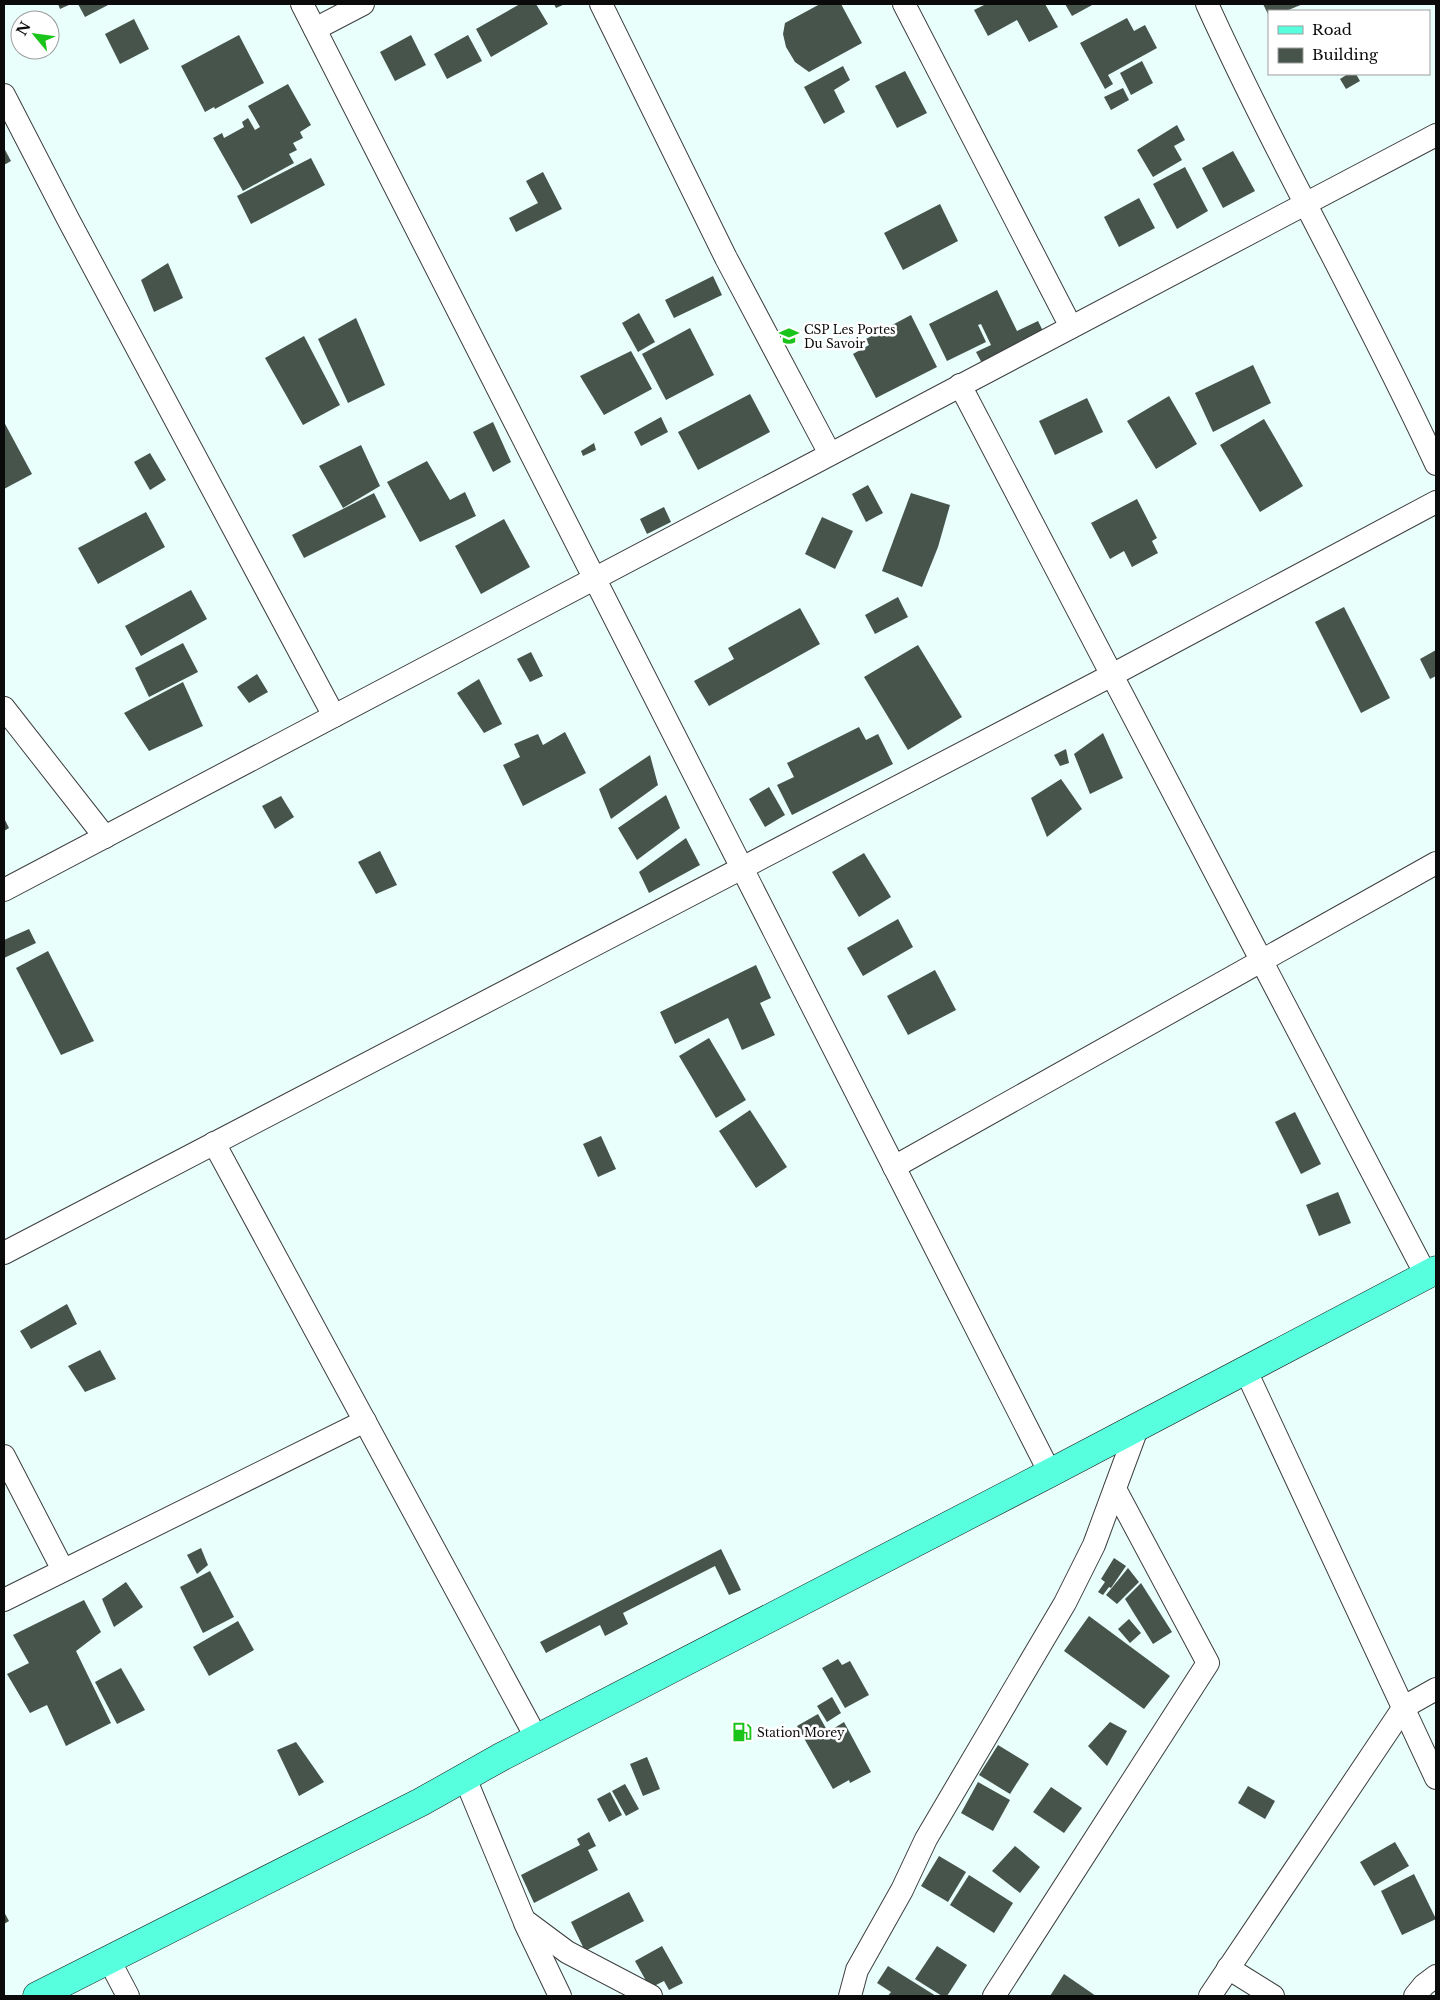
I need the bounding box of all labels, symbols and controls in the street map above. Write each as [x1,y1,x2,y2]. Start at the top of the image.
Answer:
north arrow [10,10,60,60]
legend [1268,10,1430,75]
text: N [13,19,35,39]
text: Road [1312,20,1352,39]
text: Building [1312,45,1379,64]
place label: CSP Les Portes Du Savoir [804,322,896,351]
school or university icon: CSP Les Portes Du Savoir [778,325,800,347]
fuel station icon: Station Morey [731,1721,753,1743]
place label: Station Morey [757,1725,845,1740]

